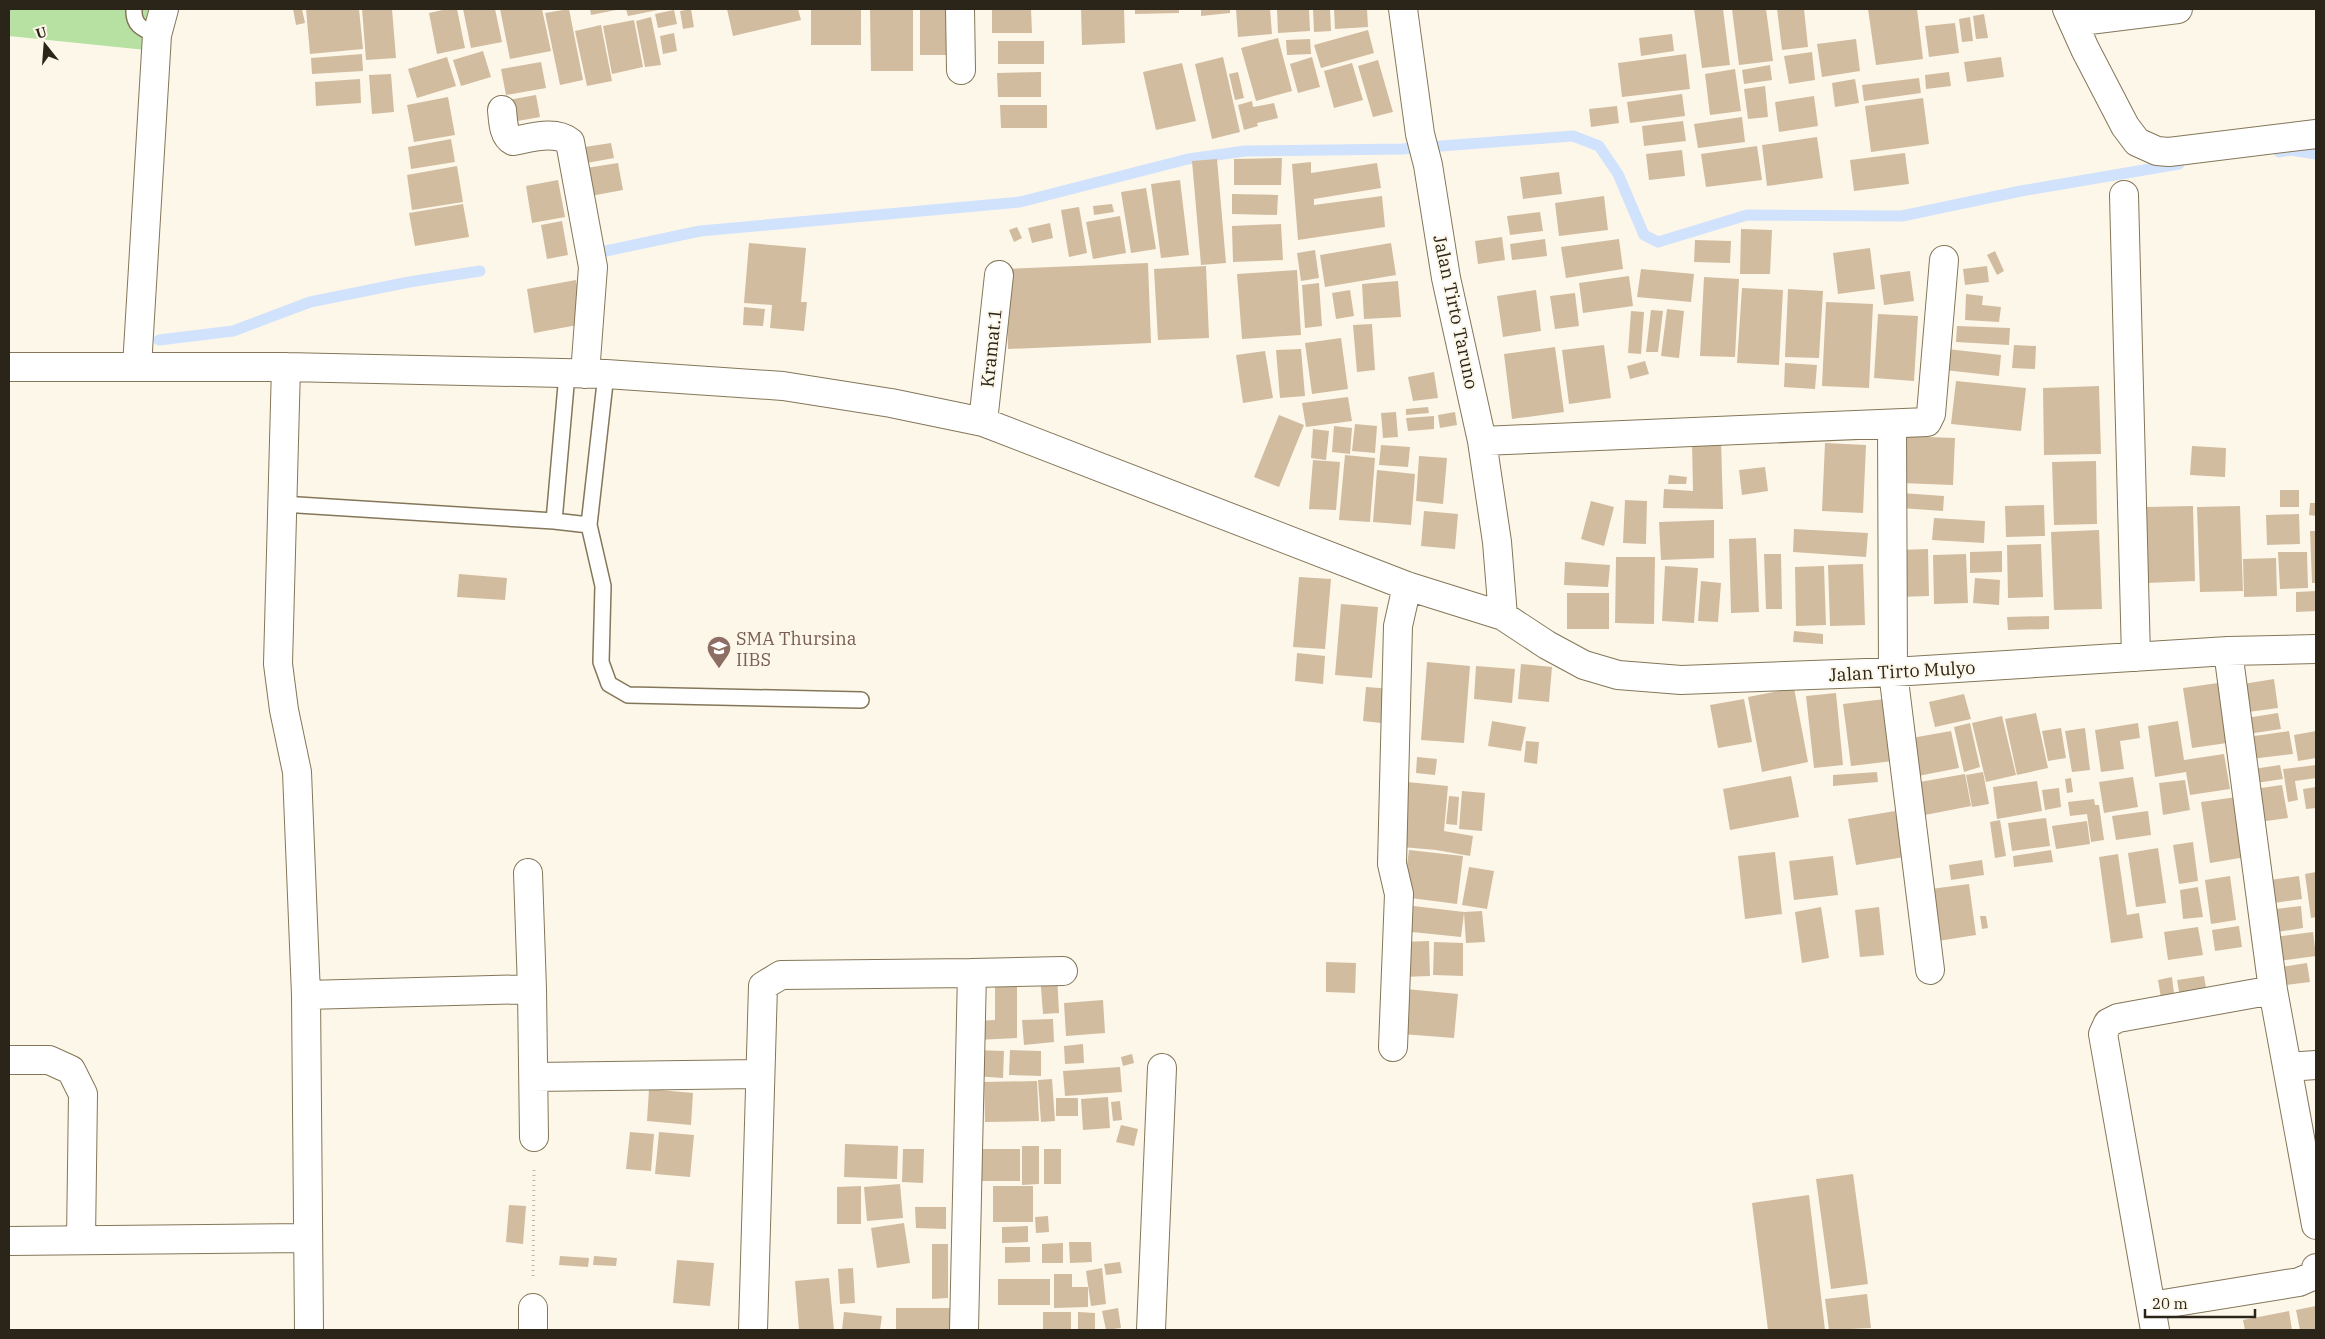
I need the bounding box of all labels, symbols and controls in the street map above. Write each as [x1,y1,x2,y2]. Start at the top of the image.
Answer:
north arrow [20,20,70,70]
text: U [33,22,49,43]
street label: Jalan Tirto Taruno [1428,233,1484,391]
street label: Kramat.1 [975,307,1007,389]
place label: SMA Thursina IIBS [736,627,857,671]
school or university icon: SMA Thursina IIBS [706,635,732,669]
street label: Jalan Tirto Mulyo [1828,656,1976,686]
scale bar [2145,1286,2255,1318]
text: 20 m [2152,1294,2188,1313]

